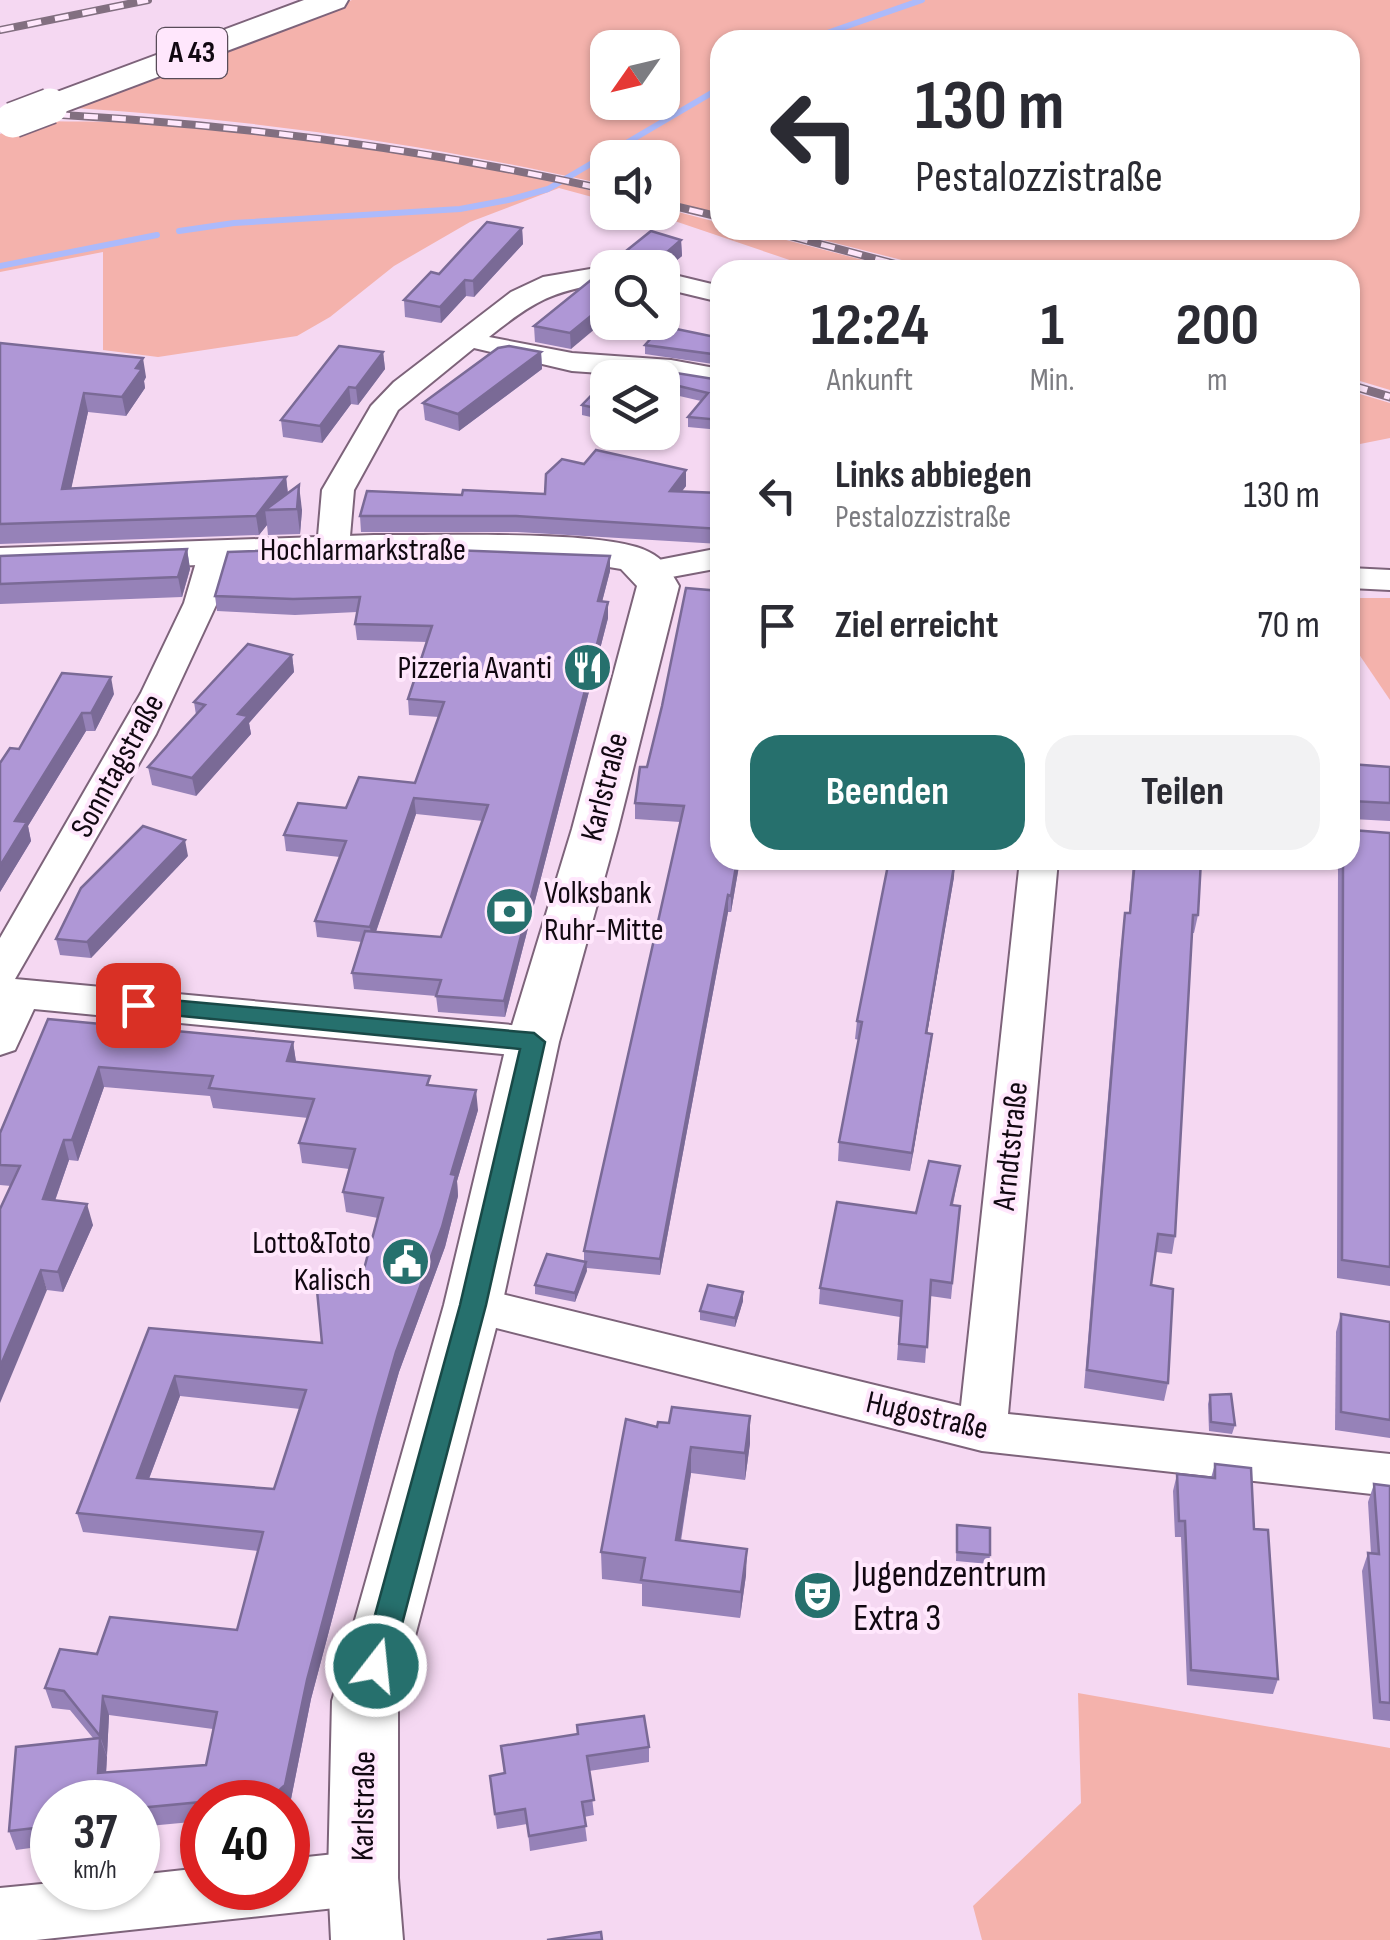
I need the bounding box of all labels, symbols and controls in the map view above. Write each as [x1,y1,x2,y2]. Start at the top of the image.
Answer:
road number: A 43 [157,28,227,78]
north arrow [590,30,680,120]
map controls [590,30,680,450]
text: 130 m [915,65,1064,149]
icon: left [750,70,880,200]
button: sound [590,140,680,230]
text: Pestalozzistraße [915,150,1163,205]
button: search [590,250,680,340]
text: 12:24 [811,290,929,362]
text: 1 [1040,290,1064,362]
text: 200 [1176,290,1259,362]
button: layers [590,360,680,450]
text: Ankunft [827,361,913,400]
text: Min. [1030,361,1075,400]
text: m [1207,361,1228,400]
text: Links abbiegen [835,453,1032,498]
icon: left [750,468,805,523]
text: 130 m [1243,473,1320,518]
text: Pestalozzistraße [835,498,1011,537]
street label: Hochlarmarkstraße [260,531,466,570]
icon: arrive [750,598,805,653]
text: Ziel erreicht [835,603,998,648]
text: 70 m [1258,603,1320,648]
restaurant icon: Pizzeria Avanti [561,642,613,694]
place label: Pizzeria Avanti [397,649,552,688]
street label: Sonntagstraße [63,688,173,844]
street label: Karlstraße [573,729,637,845]
button: Beenden [750,735,1025,850]
button: Teilen [1045,735,1320,850]
place label: Volksbank Ruhr-Mitte [544,874,664,950]
bank icon: Volksbank Ruhr-Mitte [483,885,535,937]
pin [96,963,181,1048]
icon: arrive [111,978,166,1033]
street label: Arndtstraße [985,1080,1037,1213]
place label: Lotto&Toto Kalisch [252,1224,371,1300]
public building icon: Lotto&Toto Kalisch [380,1235,432,1287]
street label: Hugostraße [862,1383,992,1449]
place label: Jugendzentrum Extra 3 [852,1552,1047,1641]
theatre icon: Jugendzentrum Extra 3 [792,1570,844,1622]
position arrow [324,1614,428,1718]
street label: Karlstraße [344,1751,384,1861]
speed limit sign: 40 [180,1780,310,1910]
text: 37 [73,1803,117,1863]
text: km/h [73,1855,117,1886]

